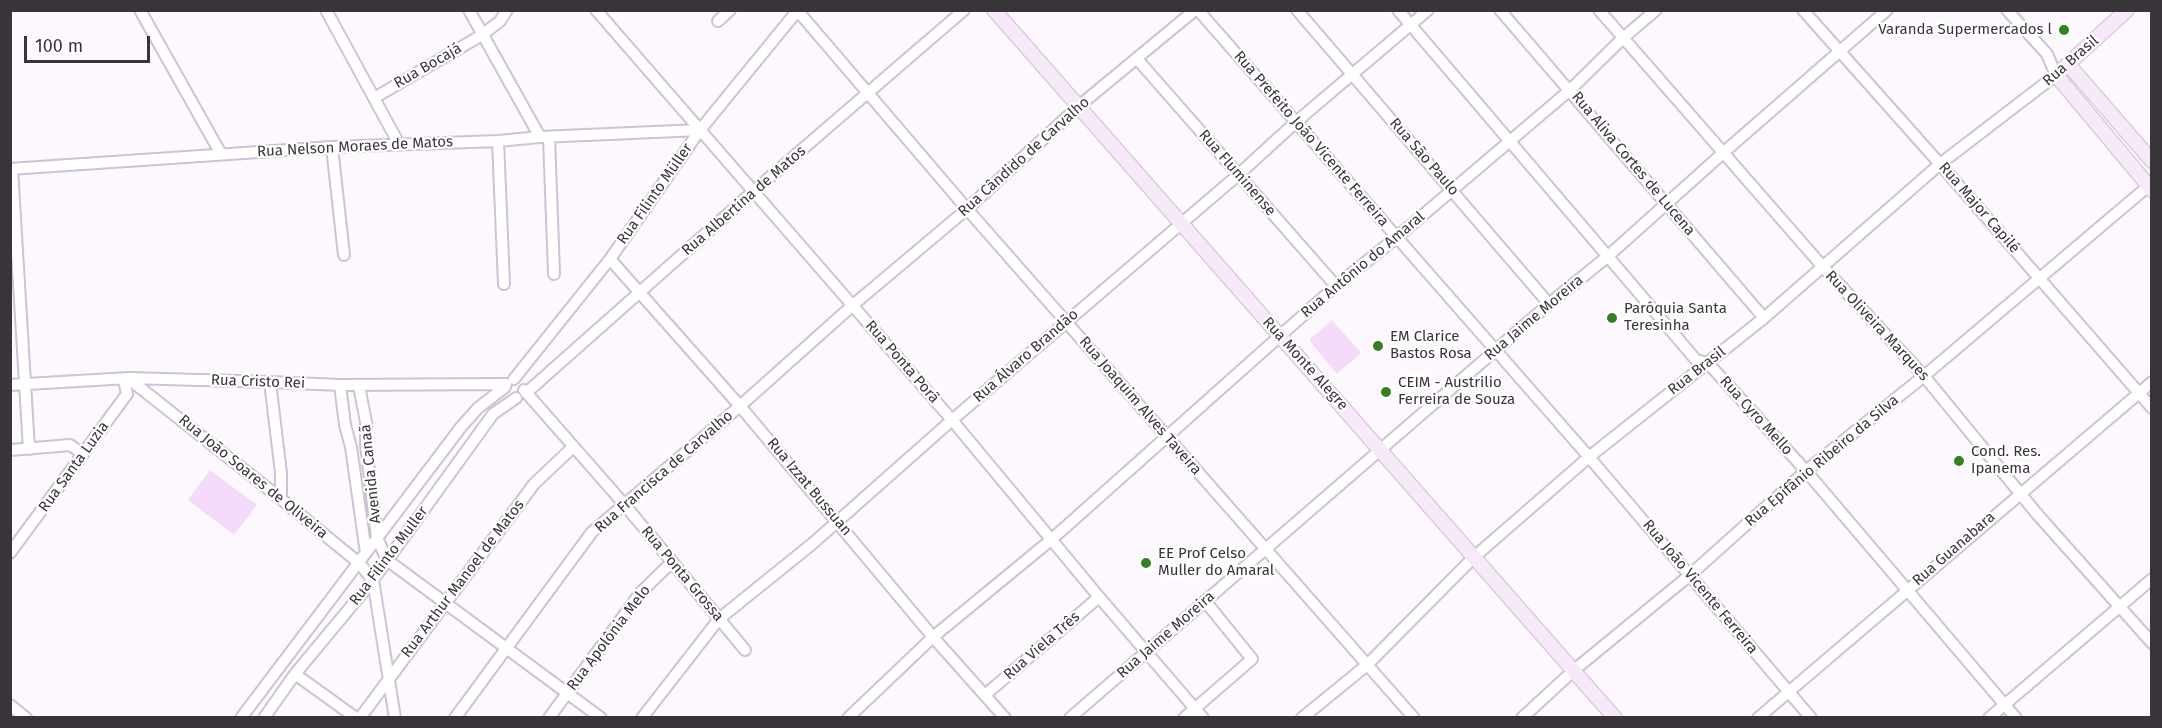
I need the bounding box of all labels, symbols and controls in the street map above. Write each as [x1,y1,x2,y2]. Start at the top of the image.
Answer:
place label: Varanda Supermercados l [1878,21,2052,39]
marker: Varanda Supermercados l [2057,23,2071,37]
scale bar [27,24,153,62]
street label: Rua Brasil [2039,32,2103,90]
text: 100 m [35,35,83,57]
street label: Rua Bocajá [391,39,465,93]
street label: Rua Prefeito João Vicente Ferreira [1230,47,1392,231]
street label: Rua Aliva Cortes de Lucena [1567,88,1699,240]
street label: Rua Cândido de Carvalho [955,93,1093,221]
street label: Rua São Paulo [1385,115,1463,199]
street label: Rua Fluminense [1195,126,1279,220]
street label: Rua Nelson Moraes de Matos [257,133,453,161]
street label: Rua Filinto Müller [613,140,697,248]
street label: Rua Albertina de Matos [678,142,810,260]
street label: Rua Major Capilé [1935,159,2023,257]
street label: Rua Antônio do Amaral [1297,208,1429,322]
street label: Rua Oliveira Marques [1821,267,1933,385]
street label: Rua Jaime Moreira [1481,271,1587,365]
place label: Paróquia Santa Teresinha [1624,300,1727,335]
street label: Rua Álvaro Brandão [970,305,1082,407]
marker: Paróquia Santa Teresinha [1605,311,1619,325]
street label: Rua Monte Alegre [1259,314,1351,414]
street label: Rua Ponta Porã [861,317,943,407]
place label: EM Clarice Bastos Rosa [1390,328,1472,363]
street label: Rua Joaquim Alves Taveira [1075,333,1205,479]
marker: EM Clarice Bastos Rosa [1371,339,1385,353]
street label: Rua Brasil [1665,343,1729,399]
street label: Rua Cristo Rei [211,371,305,393]
street label: Rua Cyro Mello [1716,373,1796,459]
place label: CEIM - Austrilio Ferreira de Souza [1398,374,1515,409]
marker: CEIM - Austrilio Ferreira de Souza [1379,385,1393,399]
street label: Rua Epifânio Ribeiro da Silva [1741,391,1903,531]
street label: Rua Francisca de Carvalho [591,407,737,537]
street label: Rua João Soares de Oliveira [175,411,331,543]
street label: Rua Santa Luzia [35,418,113,516]
street label: Avenida Canaã [357,424,385,524]
street label: Rua Izzat Bussuan [763,434,855,540]
place label: Cond. Res. Ipanema [1971,443,2041,478]
marker: Cond. Res. Ipanema [1952,454,1966,468]
street label: Rua Arthur Manoel de Matos [398,497,528,661]
street label: Rua Filinto Muller [346,503,432,609]
street label: Rua Guanabara [1909,508,1999,590]
street label: Rua João Vicente Ferreira [1639,516,1761,658]
street label: Rua Ponta Grossa [637,523,727,625]
place label: EE Prof Celso Muller do Amaral [1158,545,1274,580]
marker: EE Prof Celso Muller do Amaral [1139,556,1153,570]
street label: Rua Apolônia Melo [563,582,655,694]
street label: Rua Jaime Moreira [1113,588,1219,682]
street label: Rua Viela Três [1000,608,1084,684]

